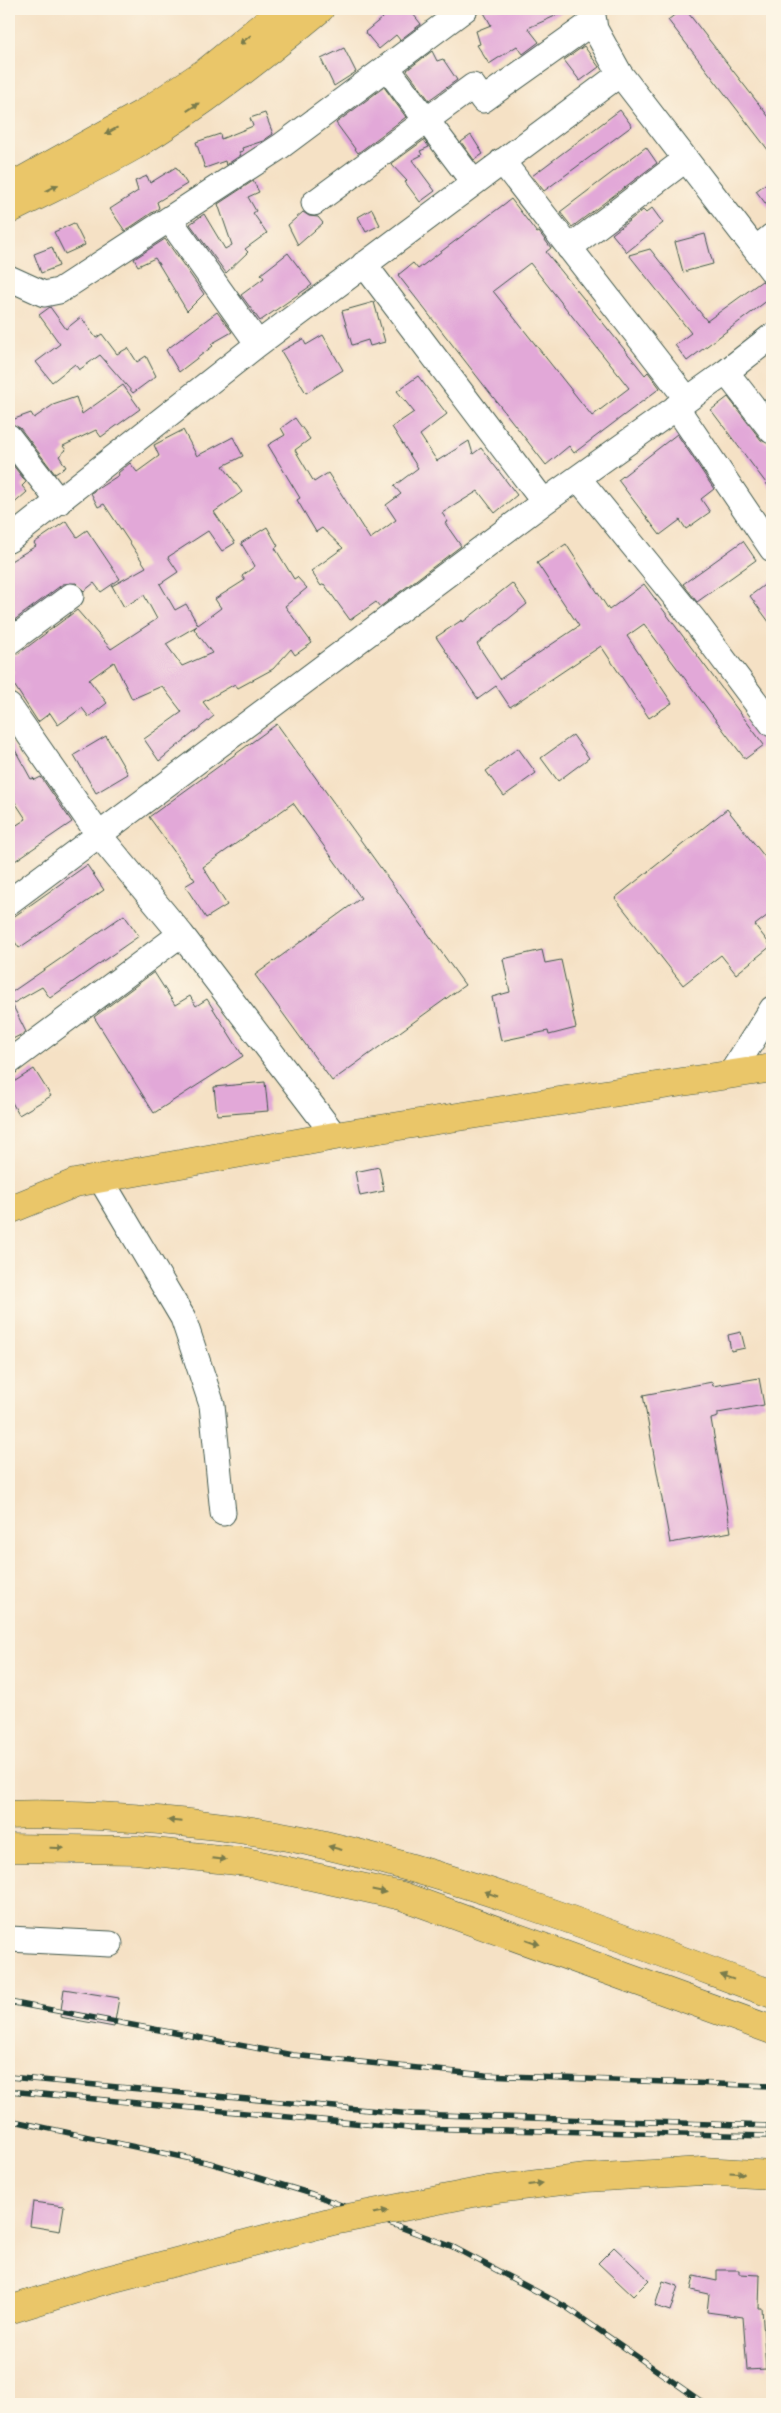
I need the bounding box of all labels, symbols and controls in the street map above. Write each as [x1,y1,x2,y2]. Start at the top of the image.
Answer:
one-way arrow [239,34,252,45]
one-way arrow [186,102,200,112]
one-way arrow [104,126,118,135]
one-way arrow [45,184,59,192]
one-way arrow [166,1817,182,1825]
one-way arrow [50,1844,66,1852]
one-way arrow [327,1844,342,1852]
one-way arrow [212,1855,228,1863]
one-way arrow [371,1887,386,1895]
one-way arrow [483,1889,498,1897]
one-way arrow [525,1939,540,1946]
one-way arrow [719,1973,734,1980]
one-way arrow [729,2169,745,2177]
one-way arrow [529,2180,545,2188]
one-way arrow [373,2208,389,2216]

